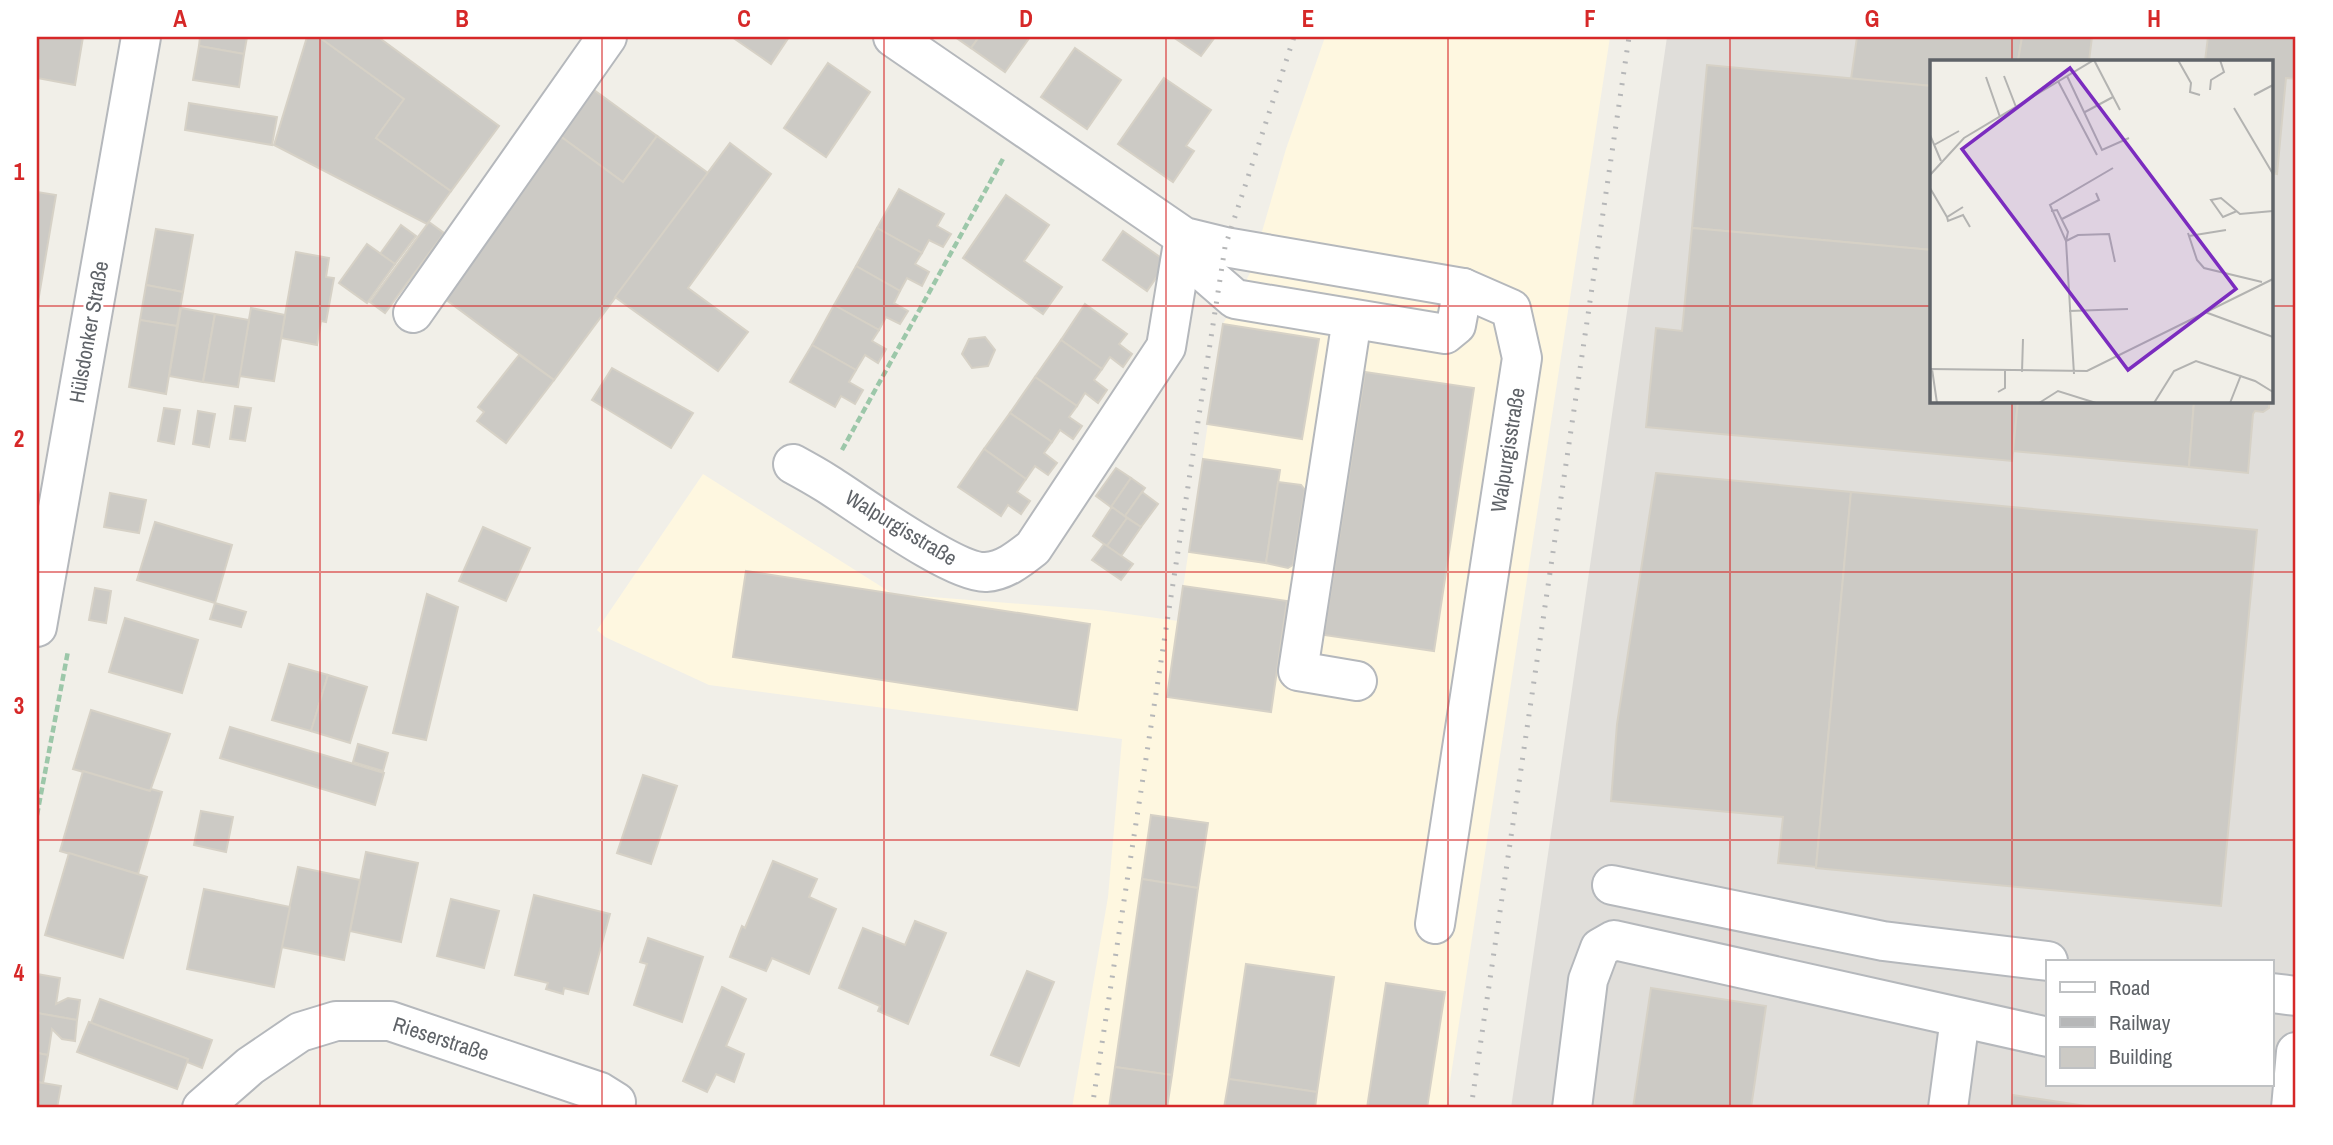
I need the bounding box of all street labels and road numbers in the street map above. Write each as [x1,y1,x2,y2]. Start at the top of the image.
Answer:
street label: Hülsdonker Straße [62,259,115,405]
street label: Walpurgisstraße [1483,386,1532,514]
street label: Walpurgisstraße [840,483,963,572]
street label: Rieserstraße [389,1009,493,1068]

